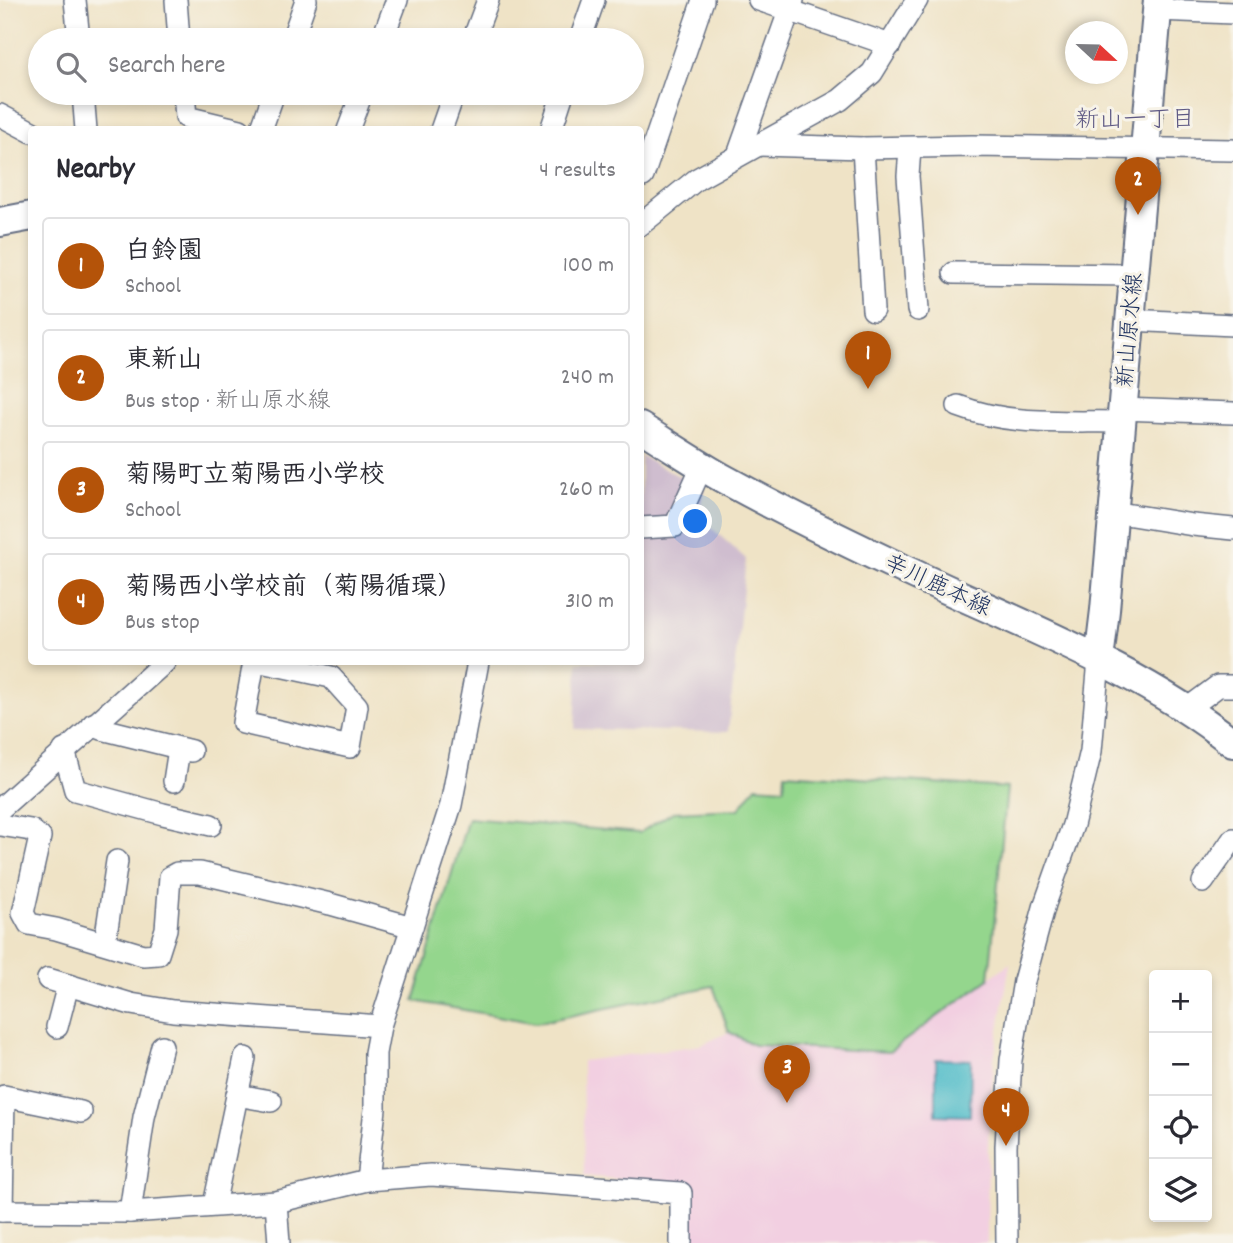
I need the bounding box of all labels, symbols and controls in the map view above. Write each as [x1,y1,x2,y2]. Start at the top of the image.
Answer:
north arrow [1065,21,1128,84]
search box [28,28,644,105]
icon: search [52,48,90,86]
text: Search here [108,48,226,85]
district label: 新山一丁目 [1075,104,1195,138]
text: Nearby [56,150,134,193]
text: 4 results [539,155,616,188]
pin: 2 [1115,157,1161,215]
text: 白鈴園 [125,234,203,271]
text: 1 [78,250,84,283]
text: 100 m [563,250,614,283]
text: School [125,271,181,304]
street label: 新山原水線 [1110,272,1153,389]
pin: 1 [845,331,891,389]
text: 東新山 [125,343,203,380]
text: 2 [76,362,86,395]
text: 240 m [561,362,614,395]
text: Bus stop · 新山原水線 [125,386,331,419]
text: 菊陽町立菊陽西小学校 [125,458,385,495]
text: 3 [76,474,86,507]
text: 260 m [559,474,614,507]
text: School [125,495,181,528]
your location [678,504,712,538]
street label: 辛川鹿本線 [877,548,996,626]
text: 菊陽西小学校前（菊陽循環） [125,570,463,607]
text: 4 [76,586,86,619]
text: 310 m [565,586,614,619]
text: Bus stop [125,607,200,640]
map controls [1149,970,1212,1222]
button: + [1149,970,1212,1033]
button: − [1149,1033,1212,1096]
pin: 3 [764,1045,810,1103]
pin: 4 [983,1088,1029,1146]
button: locate [1149,1096,1212,1159]
button: layers [1149,1159,1212,1222]

